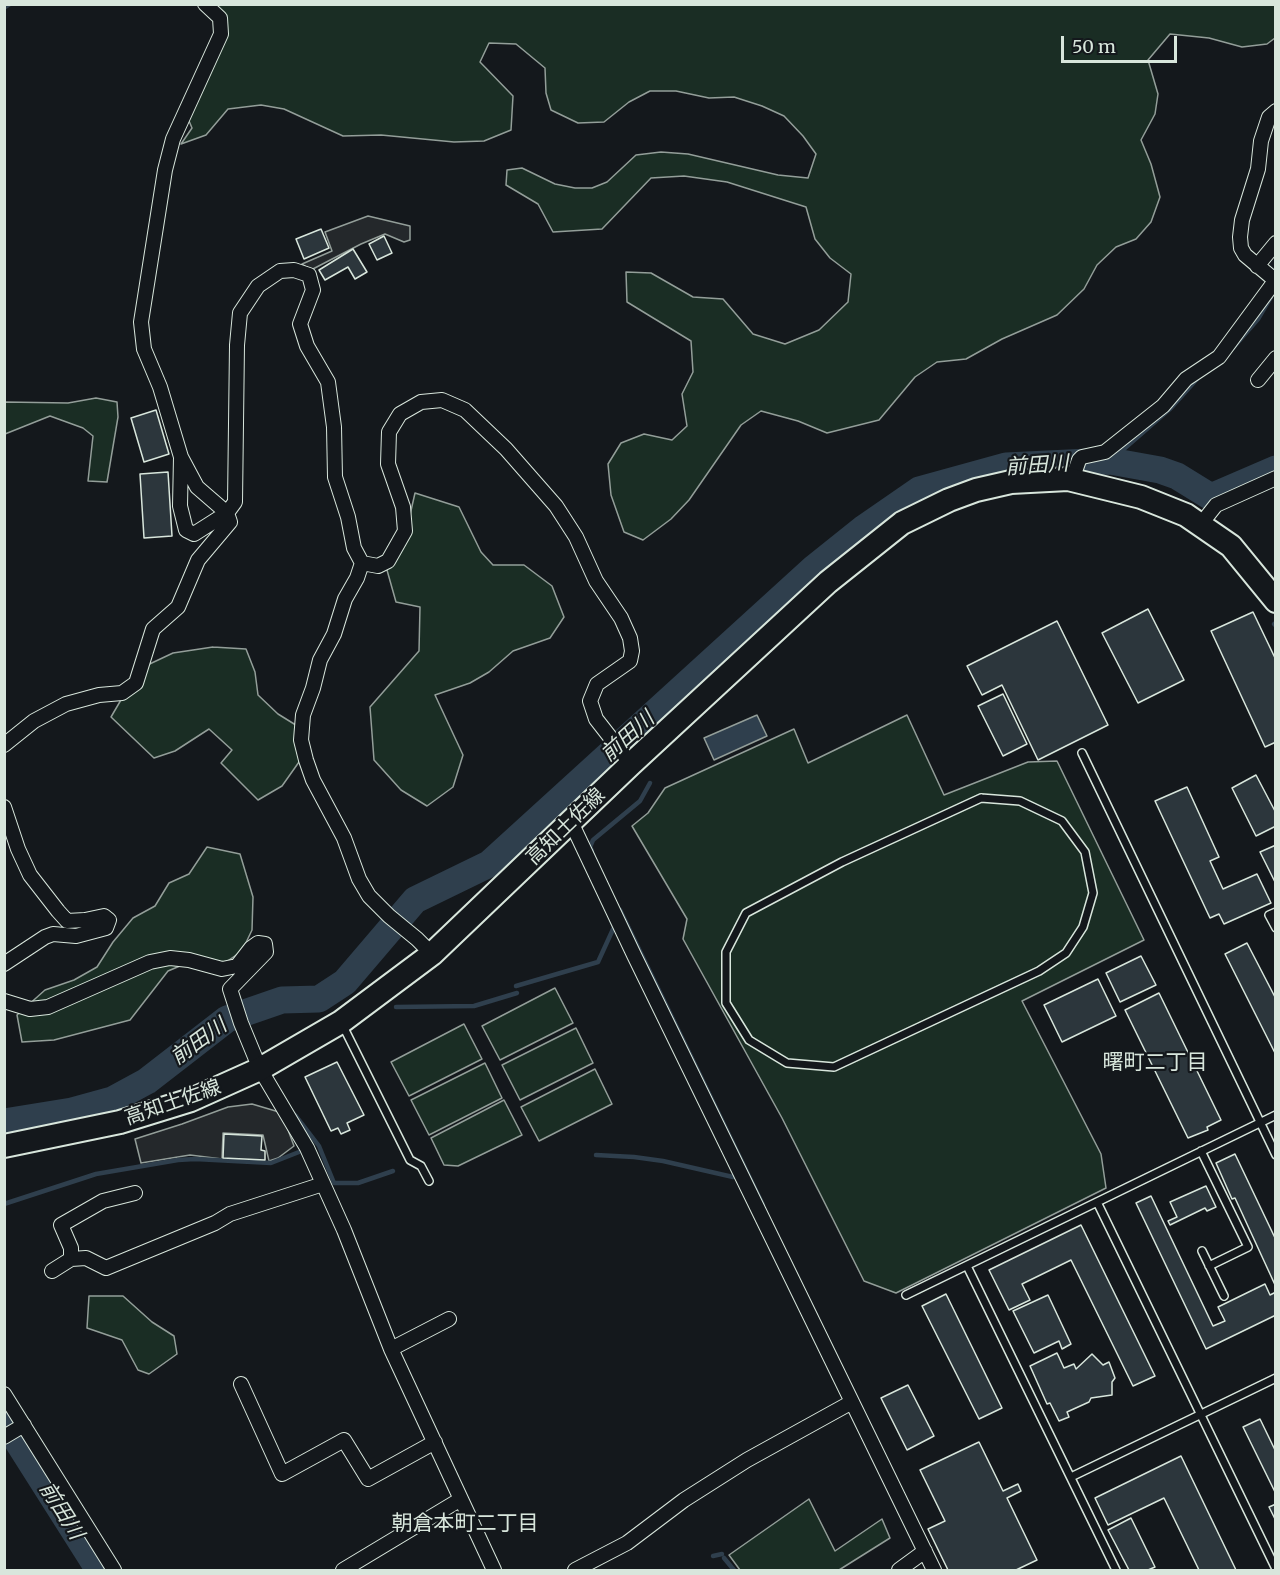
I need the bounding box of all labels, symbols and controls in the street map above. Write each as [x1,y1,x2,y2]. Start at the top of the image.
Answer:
scale bar [1064,24,1180,62]
text: 50 m [1072,35,1116,58]
water label: 前田川 [1005,451,1069,481]
water label: 前田川 [596,707,660,767]
street label: 高知土佐線 [522,784,610,870]
water label: 前田川 [166,1013,232,1071]
district label: 曙町二丁目 [1103,1050,1207,1076]
street label: 高知土佐線 [122,1075,224,1131]
water label: 前田川 [34,1478,88,1544]
district label: 朝倉本町二丁目 [392,1511,538,1537]

